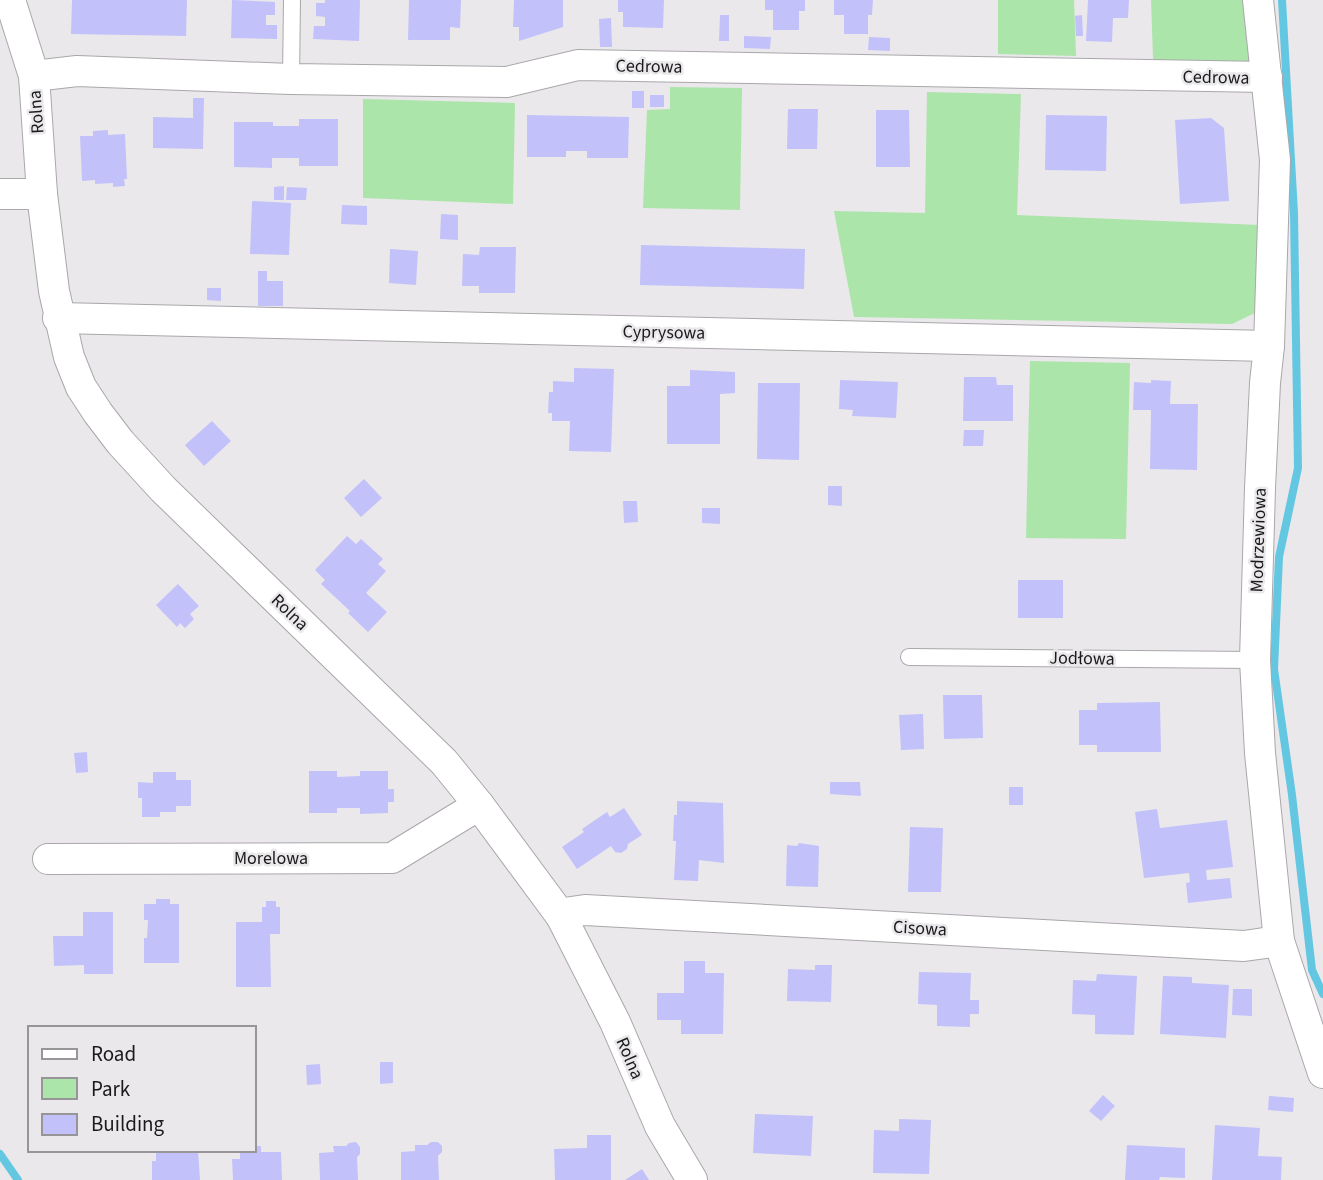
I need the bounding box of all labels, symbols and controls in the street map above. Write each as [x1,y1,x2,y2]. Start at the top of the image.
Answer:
street label: Cedrowa [615,53,683,80]
street label: Cedrowa [1182,64,1250,91]
street label: Rolna [23,89,50,134]
street label: Cyprysowa [622,319,706,346]
street label: Modrzewiowa [1244,487,1273,593]
street label: Rolna [265,588,314,636]
street label: Jodłowa [1049,645,1115,672]
street label: Morelowa [234,846,308,871]
street label: Cisowa [892,915,947,942]
legend [28,1026,256,1152]
street label: Rolna [610,1033,650,1083]
text: Road [91,1039,136,1069]
text: Park [91,1074,131,1104]
text: Building [91,1109,165,1139]

